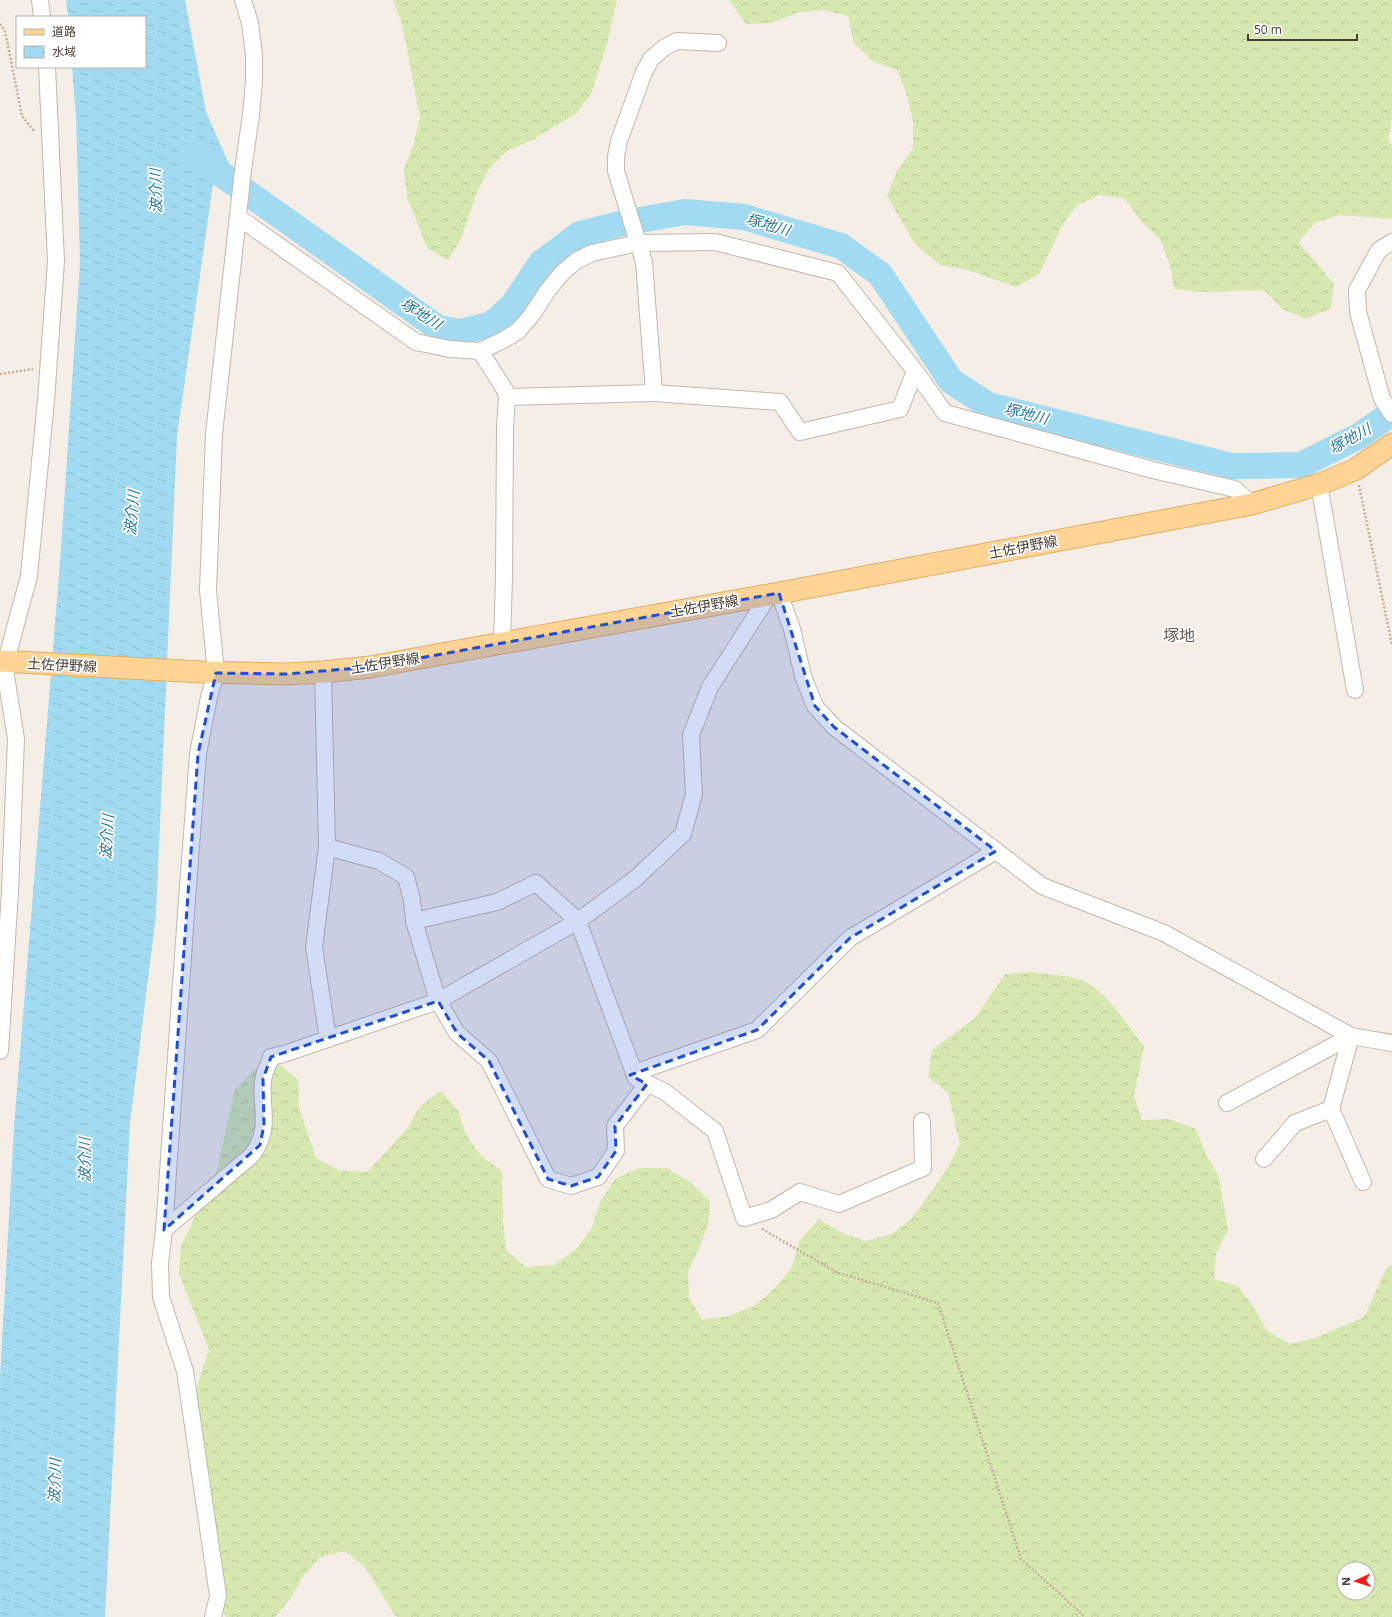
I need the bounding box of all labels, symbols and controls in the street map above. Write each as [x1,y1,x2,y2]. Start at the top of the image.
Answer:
legend [16,16,146,68]
scale bar [1248,16,1357,42]
text: 50 m [1254,21,1282,38]
text: 道路 [52,23,76,40]
text: 水域 [52,43,76,60]
water label: 波介川 [145,166,165,214]
water label: 塚地川 [744,208,795,240]
water label: 塚地川 [397,293,448,335]
water label: 塚地川 [1002,398,1052,429]
water label: 塚地川 [1325,418,1376,458]
water label: 波介川 [119,488,143,536]
street label: 土佐伊野線 [987,531,1059,563]
street label: 土佐伊野線 [668,590,740,621]
district label: 塚地 [1163,624,1195,646]
street label: 土佐伊野線 [349,648,421,677]
street label: 土佐伊野線 [27,653,97,676]
water label: 波介川 [94,812,118,860]
water label: 波介川 [74,1136,94,1183]
water label: 波介川 [43,1456,65,1504]
north arrow [1336,1561,1376,1601]
text: N [1338,1577,1353,1586]

